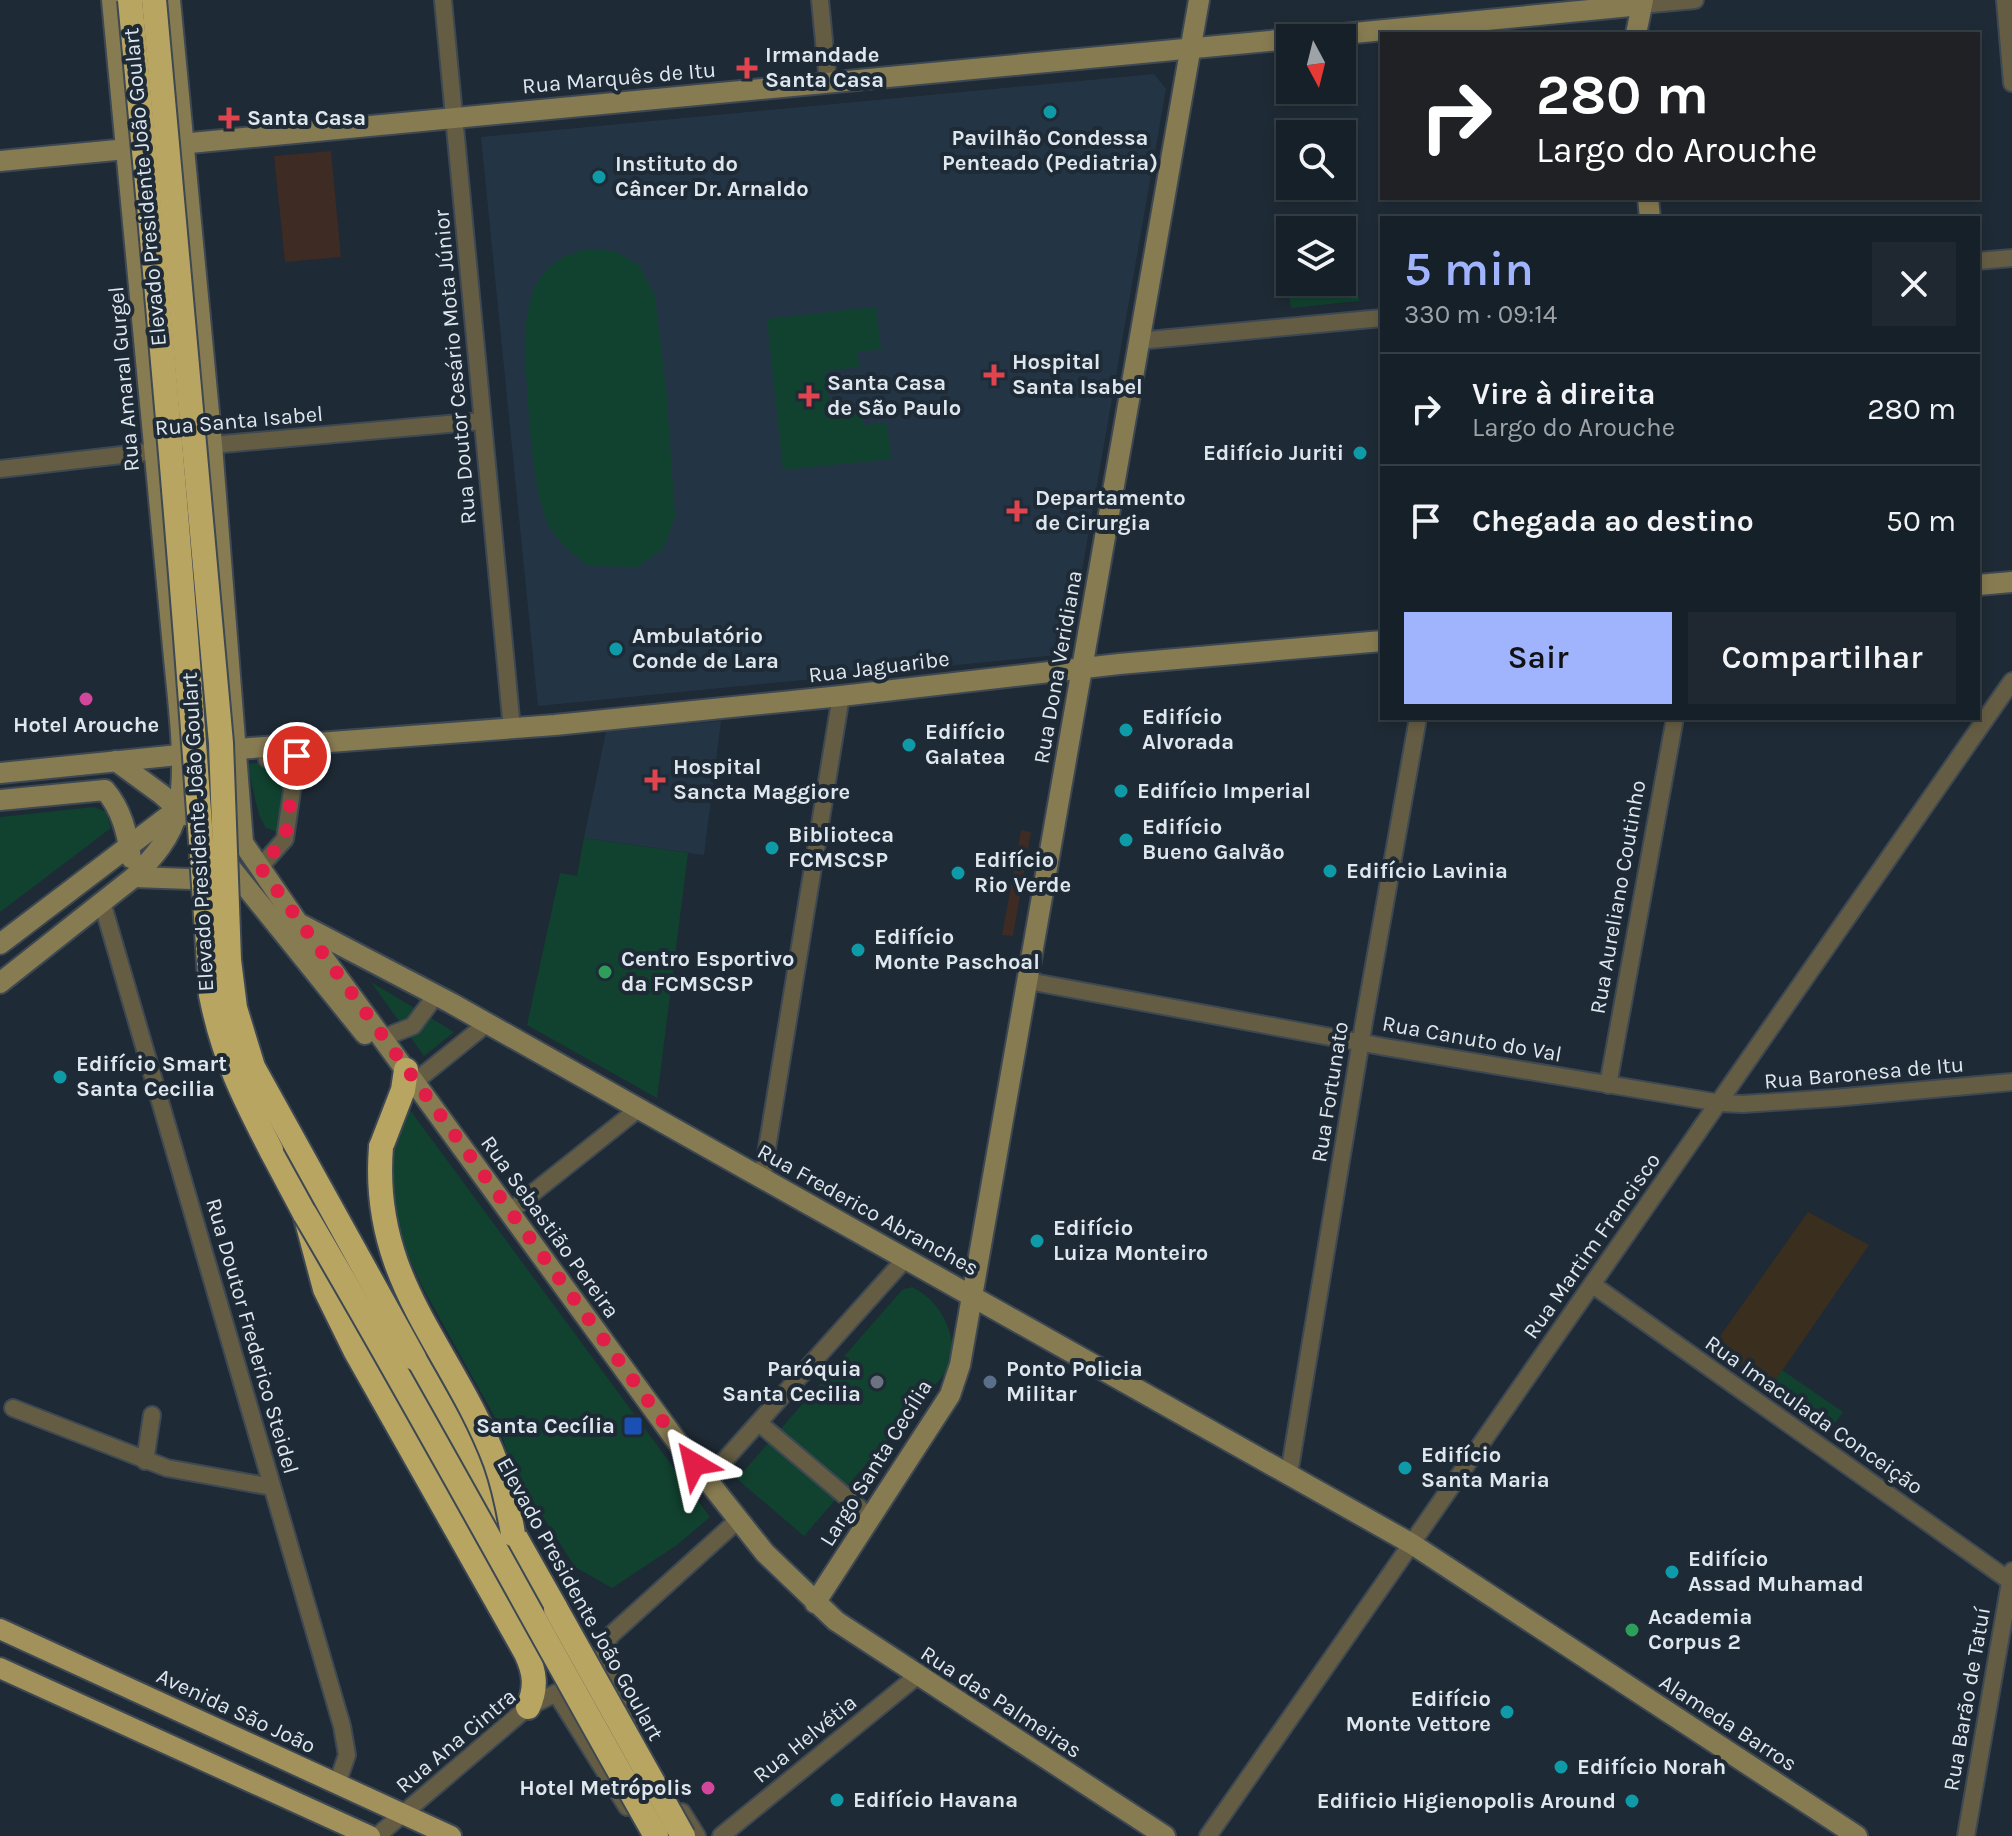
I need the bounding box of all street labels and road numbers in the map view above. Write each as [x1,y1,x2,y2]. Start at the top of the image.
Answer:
street label: Elevado Presidente João Goulart [118,27,172,347]
street label: Rua Marquês de Itu [521,57,717,99]
street label: Rua Doutor Cesário Mota Júnior [428,208,482,526]
street label: Rua Amaral Gurgel [103,285,145,473]
street label: Rua Santa Isabel [154,401,324,441]
street label: Rua Dona Veridiana [1028,568,1088,766]
street label: Rua Jaguaribe [807,645,951,689]
street label: Elevado Presidente João Goulart [177,672,219,992]
street label: Rua Aureliano Coutinho [1585,778,1651,1016]
street label: Rua Canuto do Val [1380,1010,1564,1068]
street label: Rua Fortunato [1306,1020,1354,1164]
street label: Rua Baronesa de Itu [1763,1051,1965,1095]
street label: Rua Sebastião Pereira [475,1131,625,1323]
street label: Rua Frederico Abranches [753,1138,983,1282]
street label: Rua Martim Francisco [1518,1148,1666,1344]
street label: Rua Doutor Frederico Steidel [200,1195,304,1477]
street label: Rua Imaculada Conceição [1700,1330,1928,1500]
street label: Largo Santa Cecília [814,1375,938,1551]
street label: Elevado Presidente João Goulart [491,1453,669,1745]
street label: Rua Barão de Tatuí [1938,1605,1996,1793]
street label: Rua das Palmeiras [916,1640,1086,1764]
street label: Avenida São João [152,1663,320,1759]
street label: Alameda Barros [1654,1669,1802,1777]
street label: Rua Ana Cintra [391,1683,521,1799]
street label: Rua Helvétia [748,1689,862,1789]

